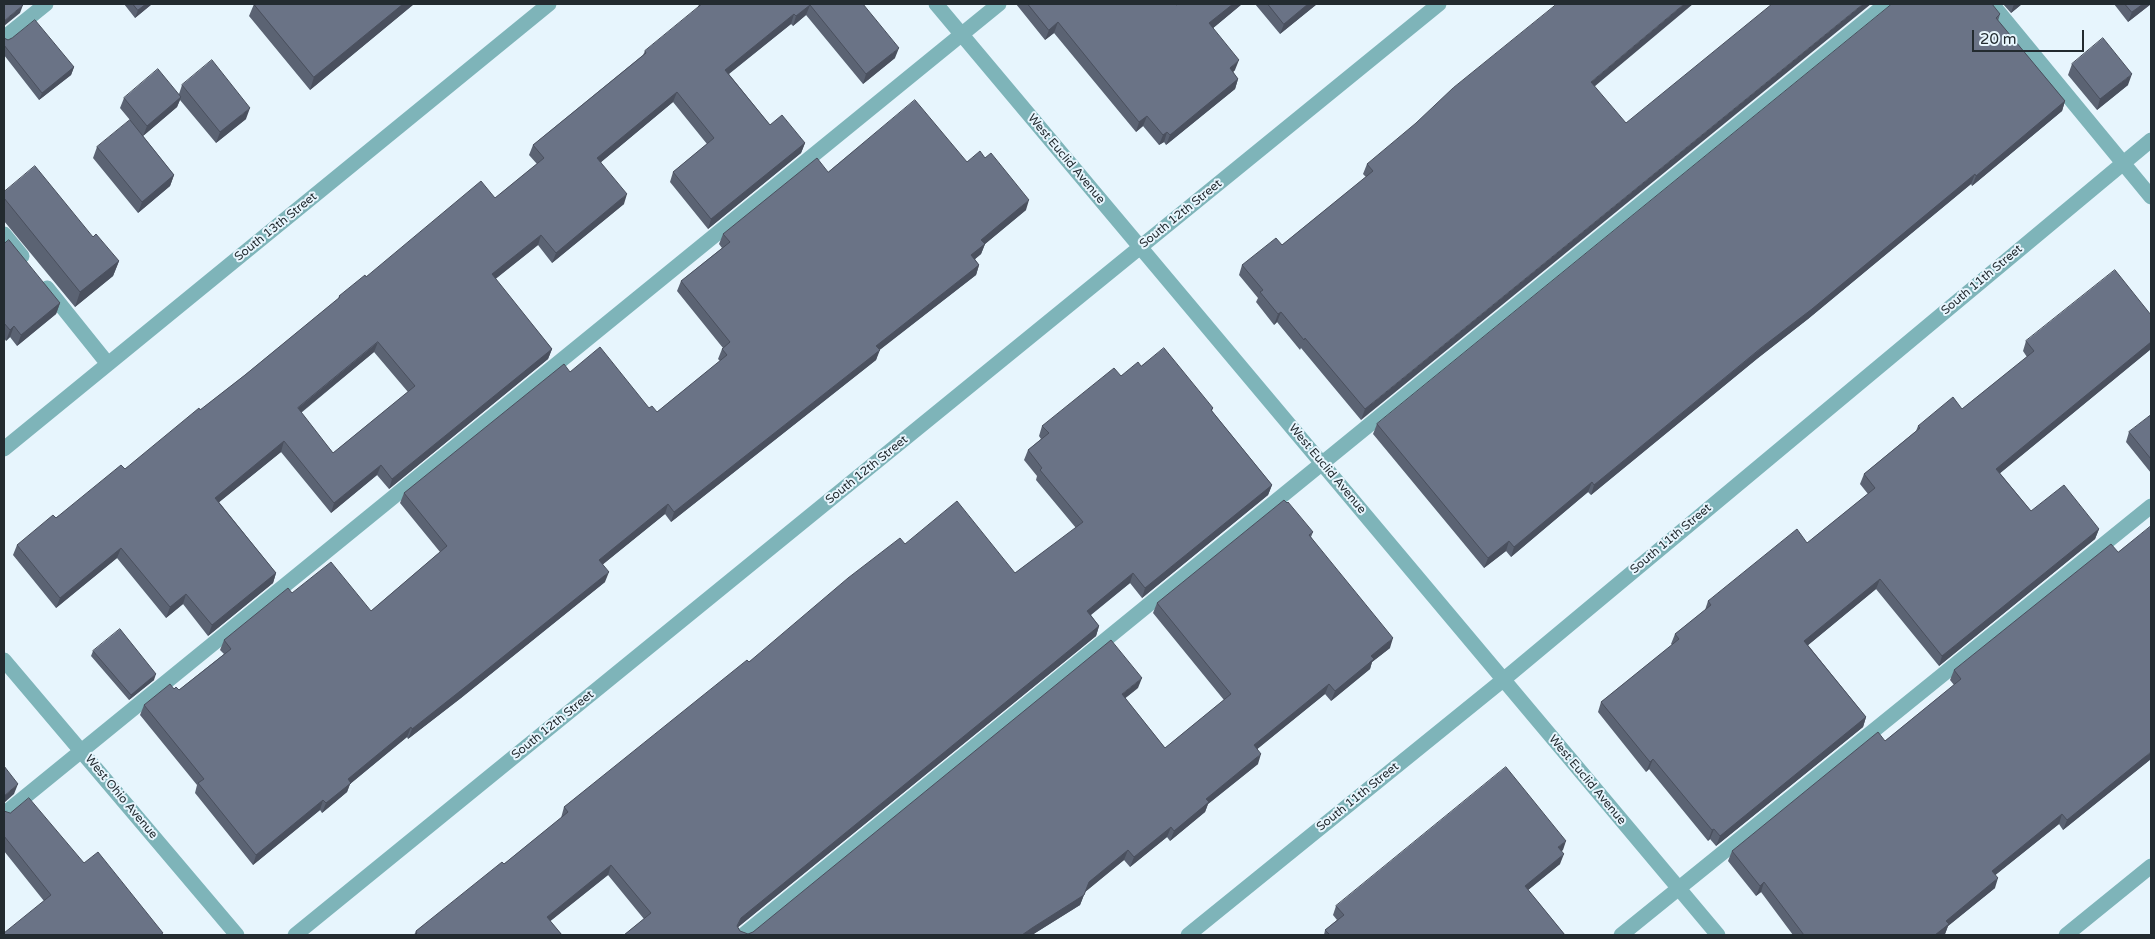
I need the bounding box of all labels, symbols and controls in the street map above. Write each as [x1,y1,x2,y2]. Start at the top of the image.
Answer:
scale bar [1975,20,2088,52]
text: 20 m [1980,30,2017,48]
street label: West Euclid Avenue [1024,111,1108,207]
street label: South 12th Street [1137,177,1225,251]
street label: South 13th Street [232,190,320,264]
street label: South 11th Street [1939,242,2025,318]
street label: West Euclid Avenue [1285,421,1369,517]
street label: South 12th Street [823,433,911,507]
street label: South 11th Street [1628,501,1714,577]
street label: South 12th Street [509,688,597,762]
street label: West Euclid Avenue [1545,732,1629,828]
street label: West Ohio Avenue [82,752,160,842]
street label: South 11th Street [1314,760,1402,834]

